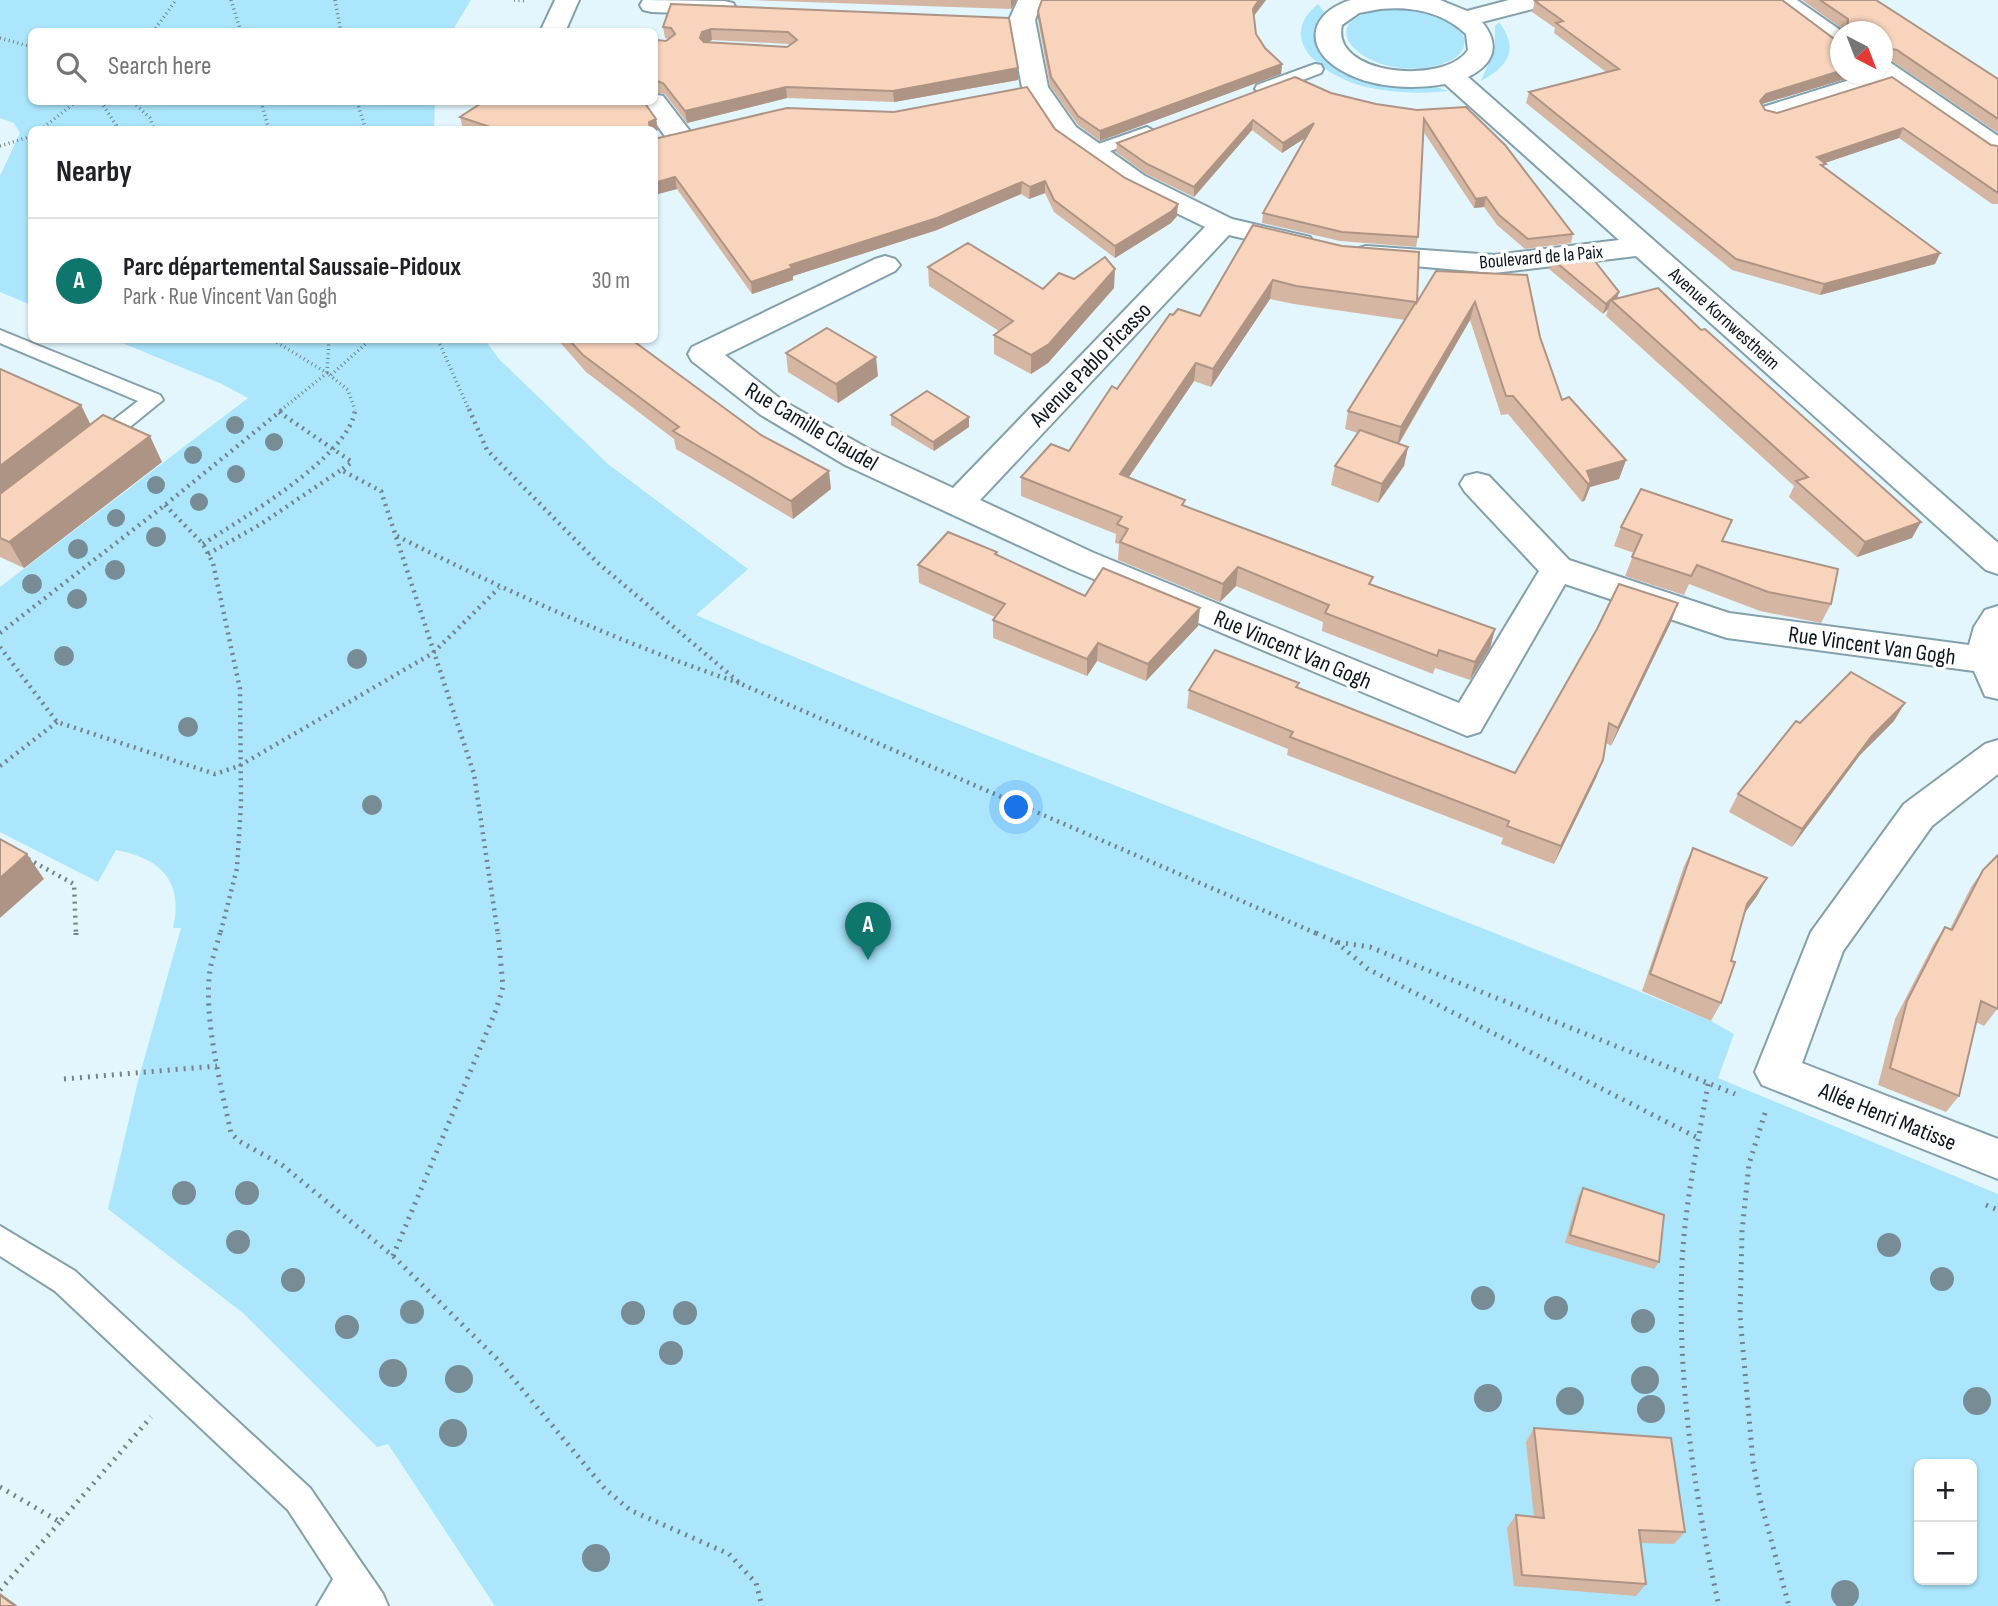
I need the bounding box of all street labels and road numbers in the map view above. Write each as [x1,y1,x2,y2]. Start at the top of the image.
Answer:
street label: Boulevard de la Paix [1478,241,1604,274]
street label: Avenue Kornwestheim [1663,263,1784,375]
street label: Avenue Pablo Picasso [1023,296,1157,434]
street label: Rue Camille Claudel [740,376,883,478]
street label: Rue Vincent Van Gogh [1210,604,1376,696]
street label: Rue Vincent Van Gogh [1786,620,1957,672]
street label: Allée Henri Matisse [1814,1076,1960,1157]

